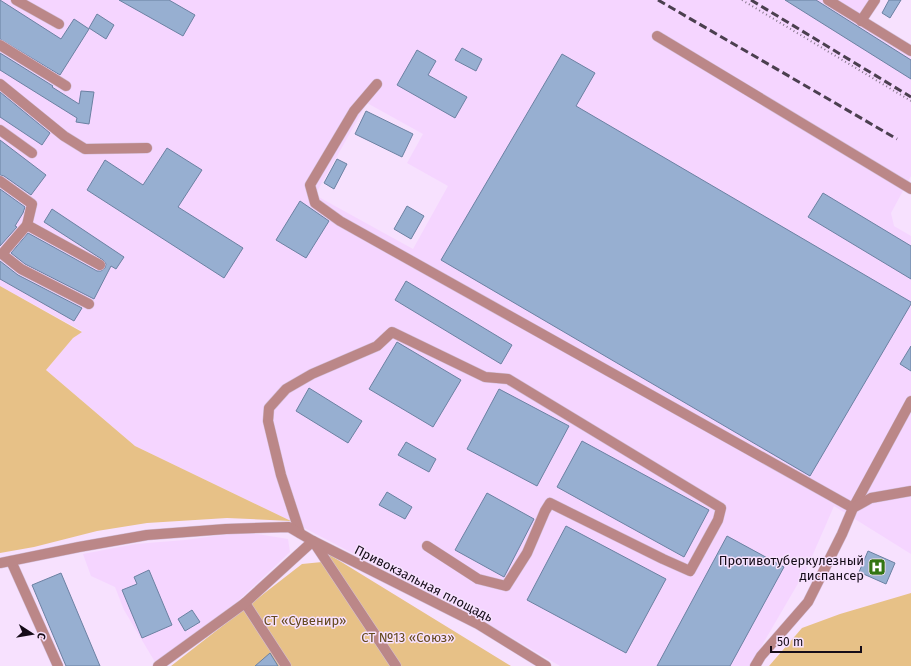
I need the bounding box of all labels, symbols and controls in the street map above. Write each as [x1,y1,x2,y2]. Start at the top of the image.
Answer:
street label: Привокзальная площадь [352,542,496,625]
place label: Противотуберкулезный диспансер [719,553,864,583]
hospital icon: Противотуберкулезный диспансер [867,557,887,577]
park label: СТ «Сувенир» [264,613,346,628]
north arrow [12,614,52,654]
scale bar [771,628,861,654]
park label: СТ №13 «Союз» [361,630,455,645]
text: С [34,632,48,641]
text: 50 m [777,635,803,649]

